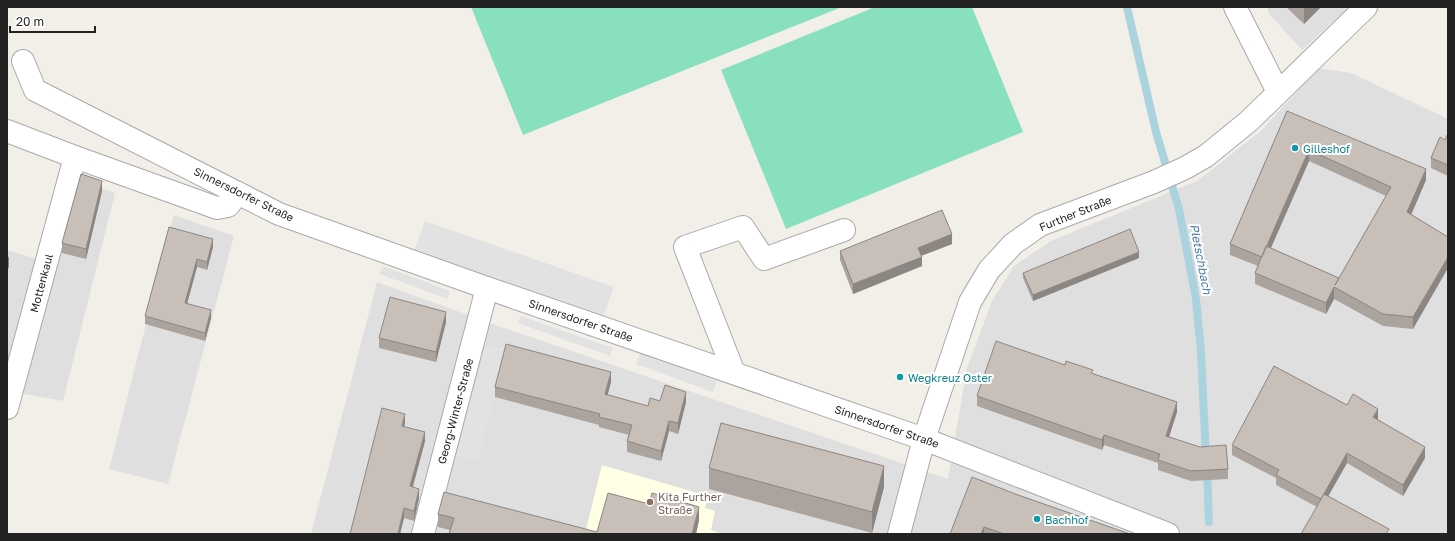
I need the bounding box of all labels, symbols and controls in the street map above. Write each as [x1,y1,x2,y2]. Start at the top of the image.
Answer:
scale bar [10,8,95,34]
text: 20 m [16,14,44,29]
place label: Gilleshof [1303,142,1350,155]
marker: Gilleshof [1290,143,1300,153]
street label: Sinnersdorfer Straße [192,164,296,224]
street label: Further Straße [1037,193,1113,233]
water label: Pletschbach [1187,222,1215,296]
street label: Mottenkaul [27,252,55,314]
street label: Sinnersdorfer Straße [527,296,635,344]
street label: Georg-Winter-Straße [435,357,475,465]
place label: Wegkreuz Oster [908,371,993,384]
marker: Wegkreuz Oster [895,372,905,382]
street label: Sinnersdorfer Straße [833,402,941,450]
place label: Kita Further Straße [658,490,722,516]
marker: Kita Further Straße [645,497,655,507]
place label: Bachhof [1045,513,1089,526]
marker: Bachhof [1032,514,1042,524]

